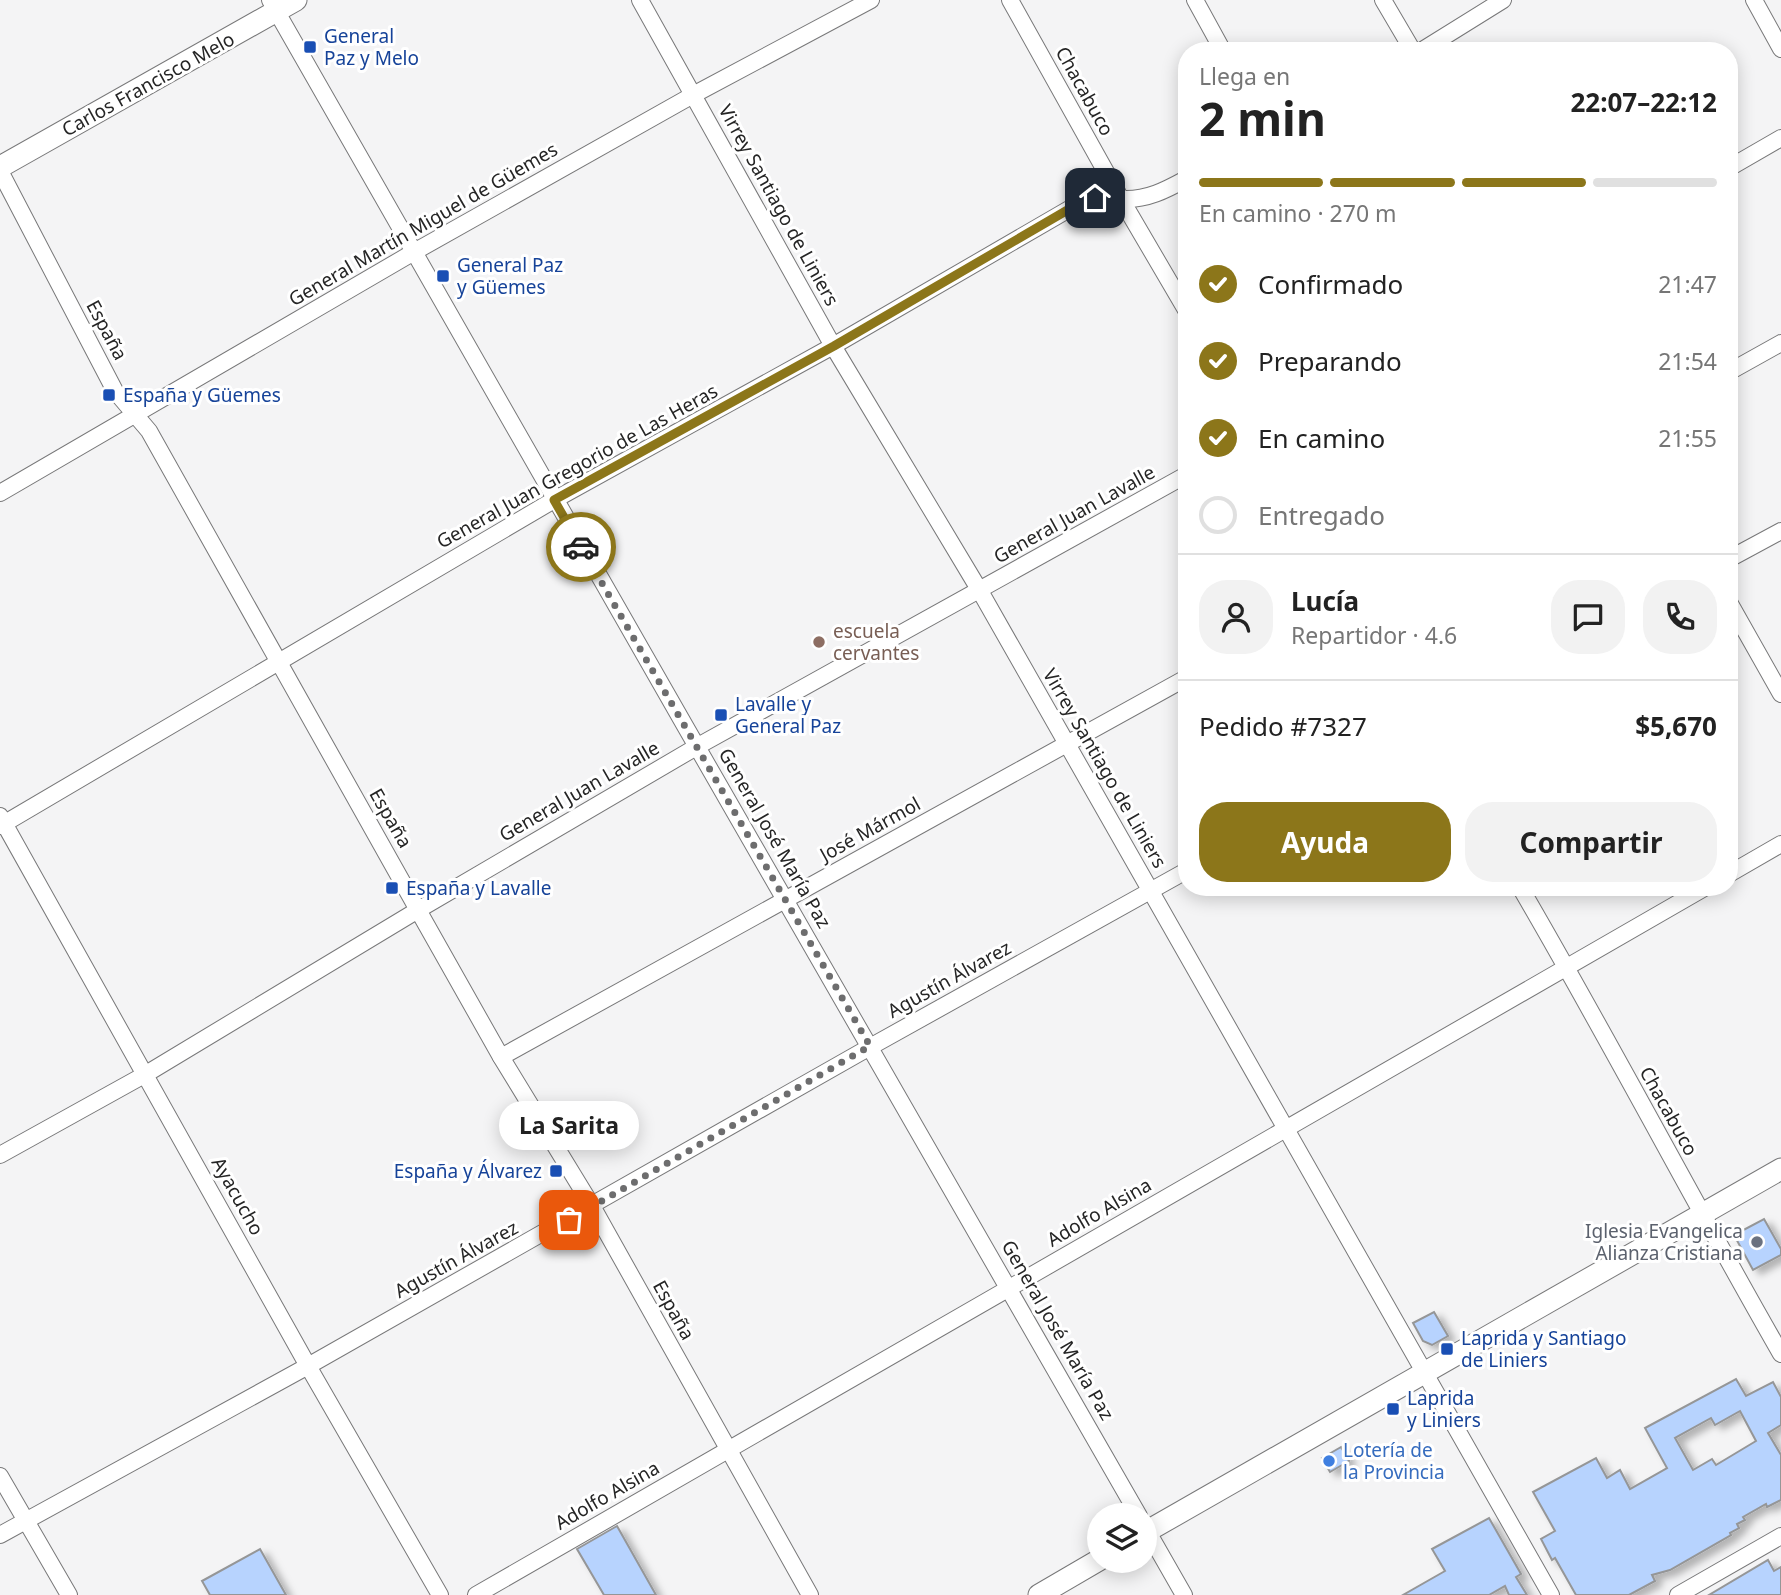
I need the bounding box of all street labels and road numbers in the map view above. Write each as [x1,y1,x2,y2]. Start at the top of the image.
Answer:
street label: Carlos Francisco Melo [57,26,239,142]
street label: Chacabuco [1050,42,1120,140]
street label: Virrey Santiago de Liniers [713,100,845,310]
street label: General Martín Miguel de Güemes [284,136,562,312]
street label: España [80,295,134,365]
street label: General Juan Gregorio de Las Heras [432,378,722,554]
street label: General Juan Lavalle [989,459,1159,569]
street label: Virrey Santiago de Liniers [1037,663,1173,873]
street label: General Juan Lavalle [494,735,664,847]
street label: General José María Paz [713,743,837,933]
street label: España [364,784,418,852]
street label: José Mármol [813,791,925,868]
street label: Agustín Álvarez [883,934,1015,1024]
street label: Chacabuco [1634,1062,1704,1160]
street label: Ayacucho [206,1152,270,1240]
street label: Adolfo Alsina [1042,1172,1156,1252]
street label: Agustín Álvarez [390,1214,522,1304]
street label: General José María Paz [996,1235,1120,1425]
street label: España [647,1276,701,1344]
street label: Adolfo Alsina [550,1455,664,1535]

